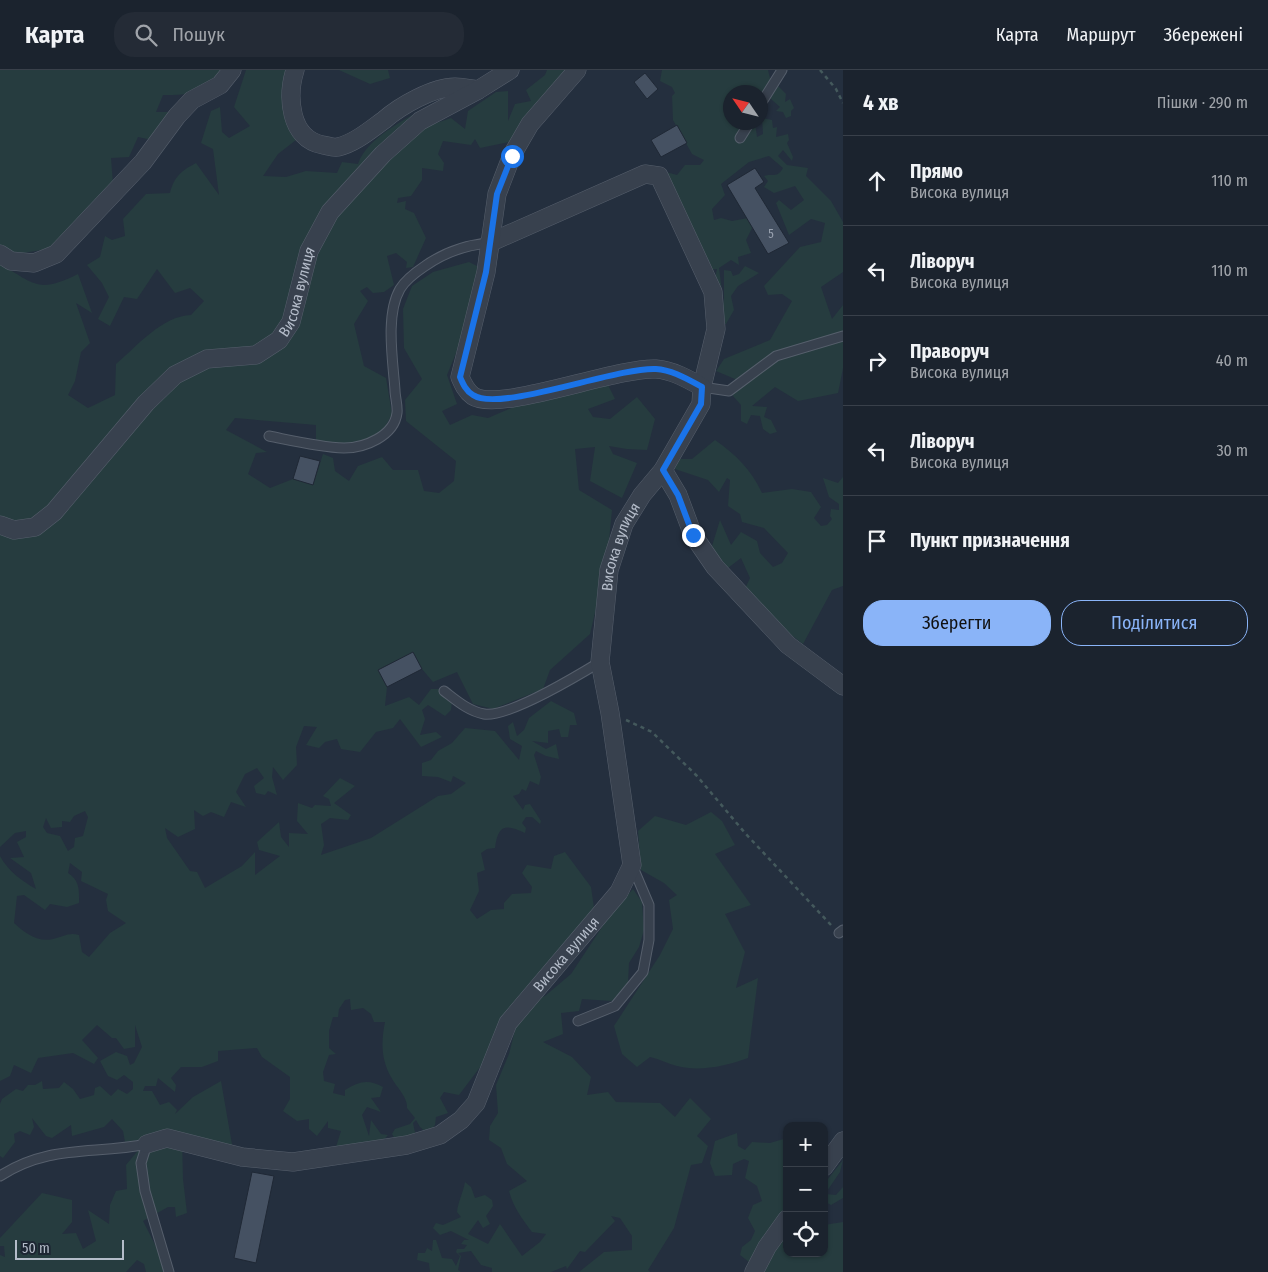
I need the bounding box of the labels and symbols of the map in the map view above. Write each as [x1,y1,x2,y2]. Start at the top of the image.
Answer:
north arrow [723,85,768,130]
route start [501,145,524,168]
house number: 5 [768,227,774,241]
street label: Висока вулиця [275,243,319,340]
street label: Висока вулиця [598,499,644,592]
route end [682,524,705,547]
street label: Висока вулиця [529,913,603,996]
scale bar [15,1237,124,1260]

